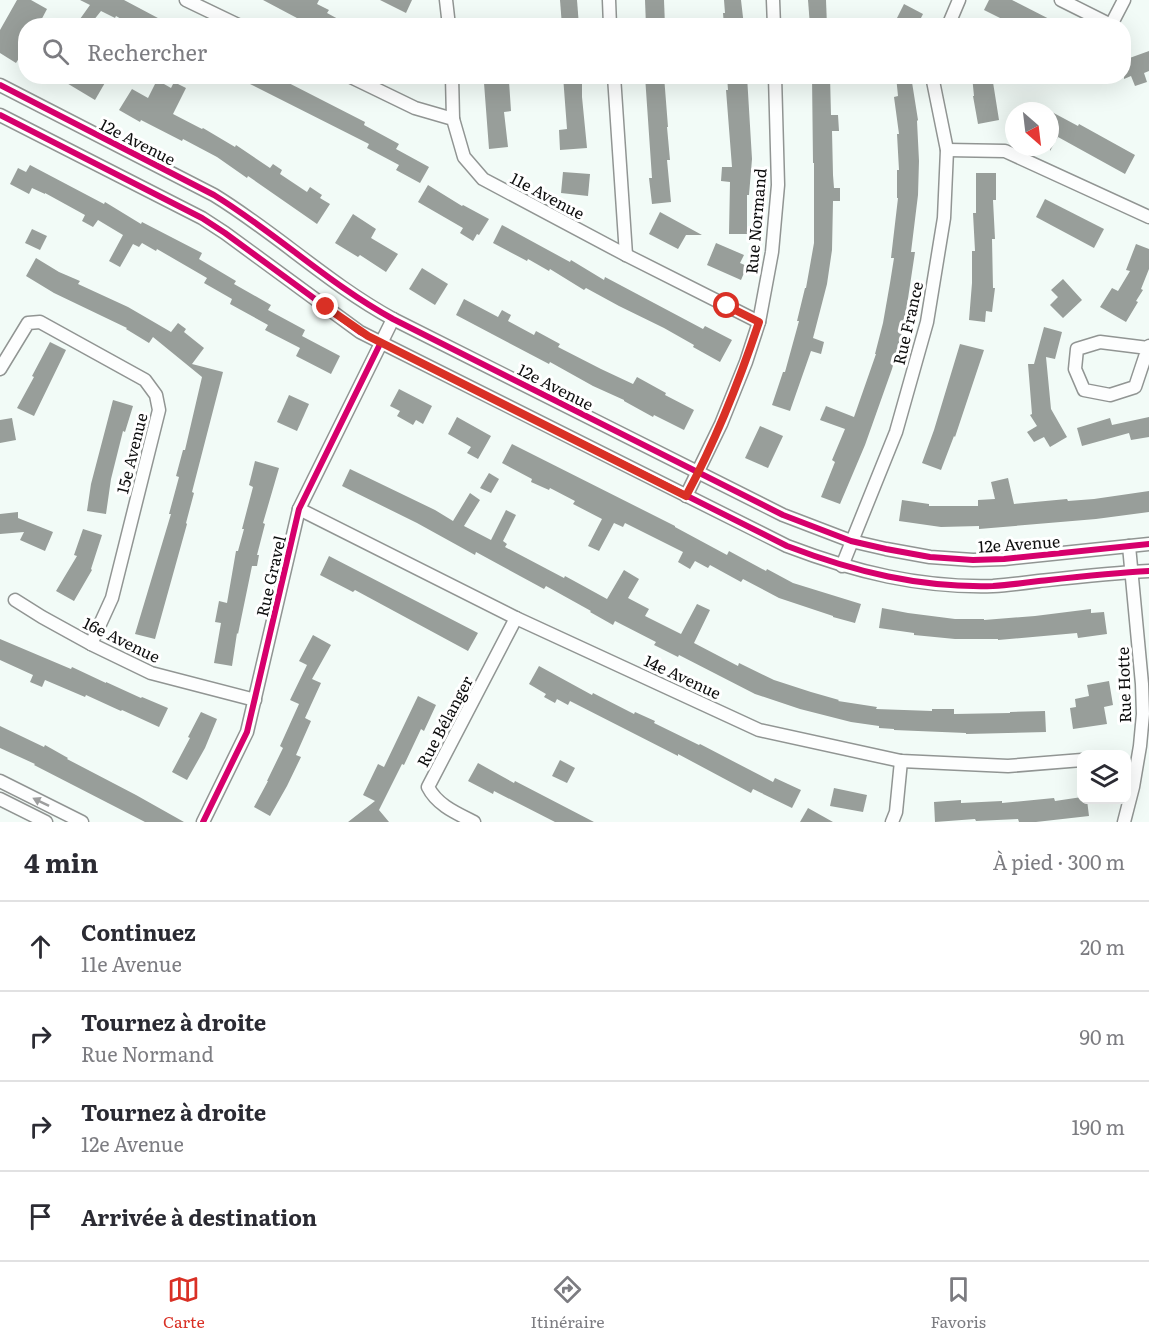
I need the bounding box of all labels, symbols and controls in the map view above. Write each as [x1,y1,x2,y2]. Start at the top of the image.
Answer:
search box [18,18,1131,84]
icon: search [39,35,72,68]
text: Rechercher [87,35,207,68]
north arrow [1005,102,1059,156]
street label: 12e Avenue [96,112,180,170]
street label: 11e Avenue [507,165,589,225]
street label: Rue Normand [738,167,772,275]
street label: Rue France [886,279,928,367]
route start [713,292,739,318]
route end [312,293,338,319]
street label: 12e Avenue [514,357,598,415]
street label: 15e Avenue [109,410,153,496]
street label: 12e Avenue [977,528,1061,558]
street label: Rue Gravel [249,533,291,619]
street label: 16e Avenue [80,610,164,668]
street label: Rue Hotte [1110,647,1136,723]
street label: 14e Avenue [641,648,725,704]
street label: Rue Bélanger [410,671,478,771]
map controls [1077,750,1131,804]
button: layers [1077,750,1131,804]
one-way arrow [32,797,49,806]
text: 4 min [24,842,98,881]
text: À pied · 300 m [993,846,1125,876]
text: Continuez [81,915,196,948]
icon: ahead [24,930,57,963]
text: 20 m [1080,931,1125,961]
text: 11e Avenue [81,948,182,978]
text: Tournez à droite [81,1005,266,1038]
icon: right [24,1020,57,1053]
text: 90 m [1080,1021,1125,1051]
text: Rue Normand [81,1038,214,1068]
text: Tournez à droite [81,1095,266,1128]
icon: right [24,1110,57,1143]
text: 190 m [1071,1111,1125,1141]
text: 12e Avenue [81,1128,184,1158]
icon: arrive [24,1200,57,1233]
text: Arrivée à destination [81,1200,317,1233]
tab: Carte [163,1273,205,1333]
tab: Itinéraire [531,1273,605,1333]
tab: Favoris [930,1273,986,1333]

